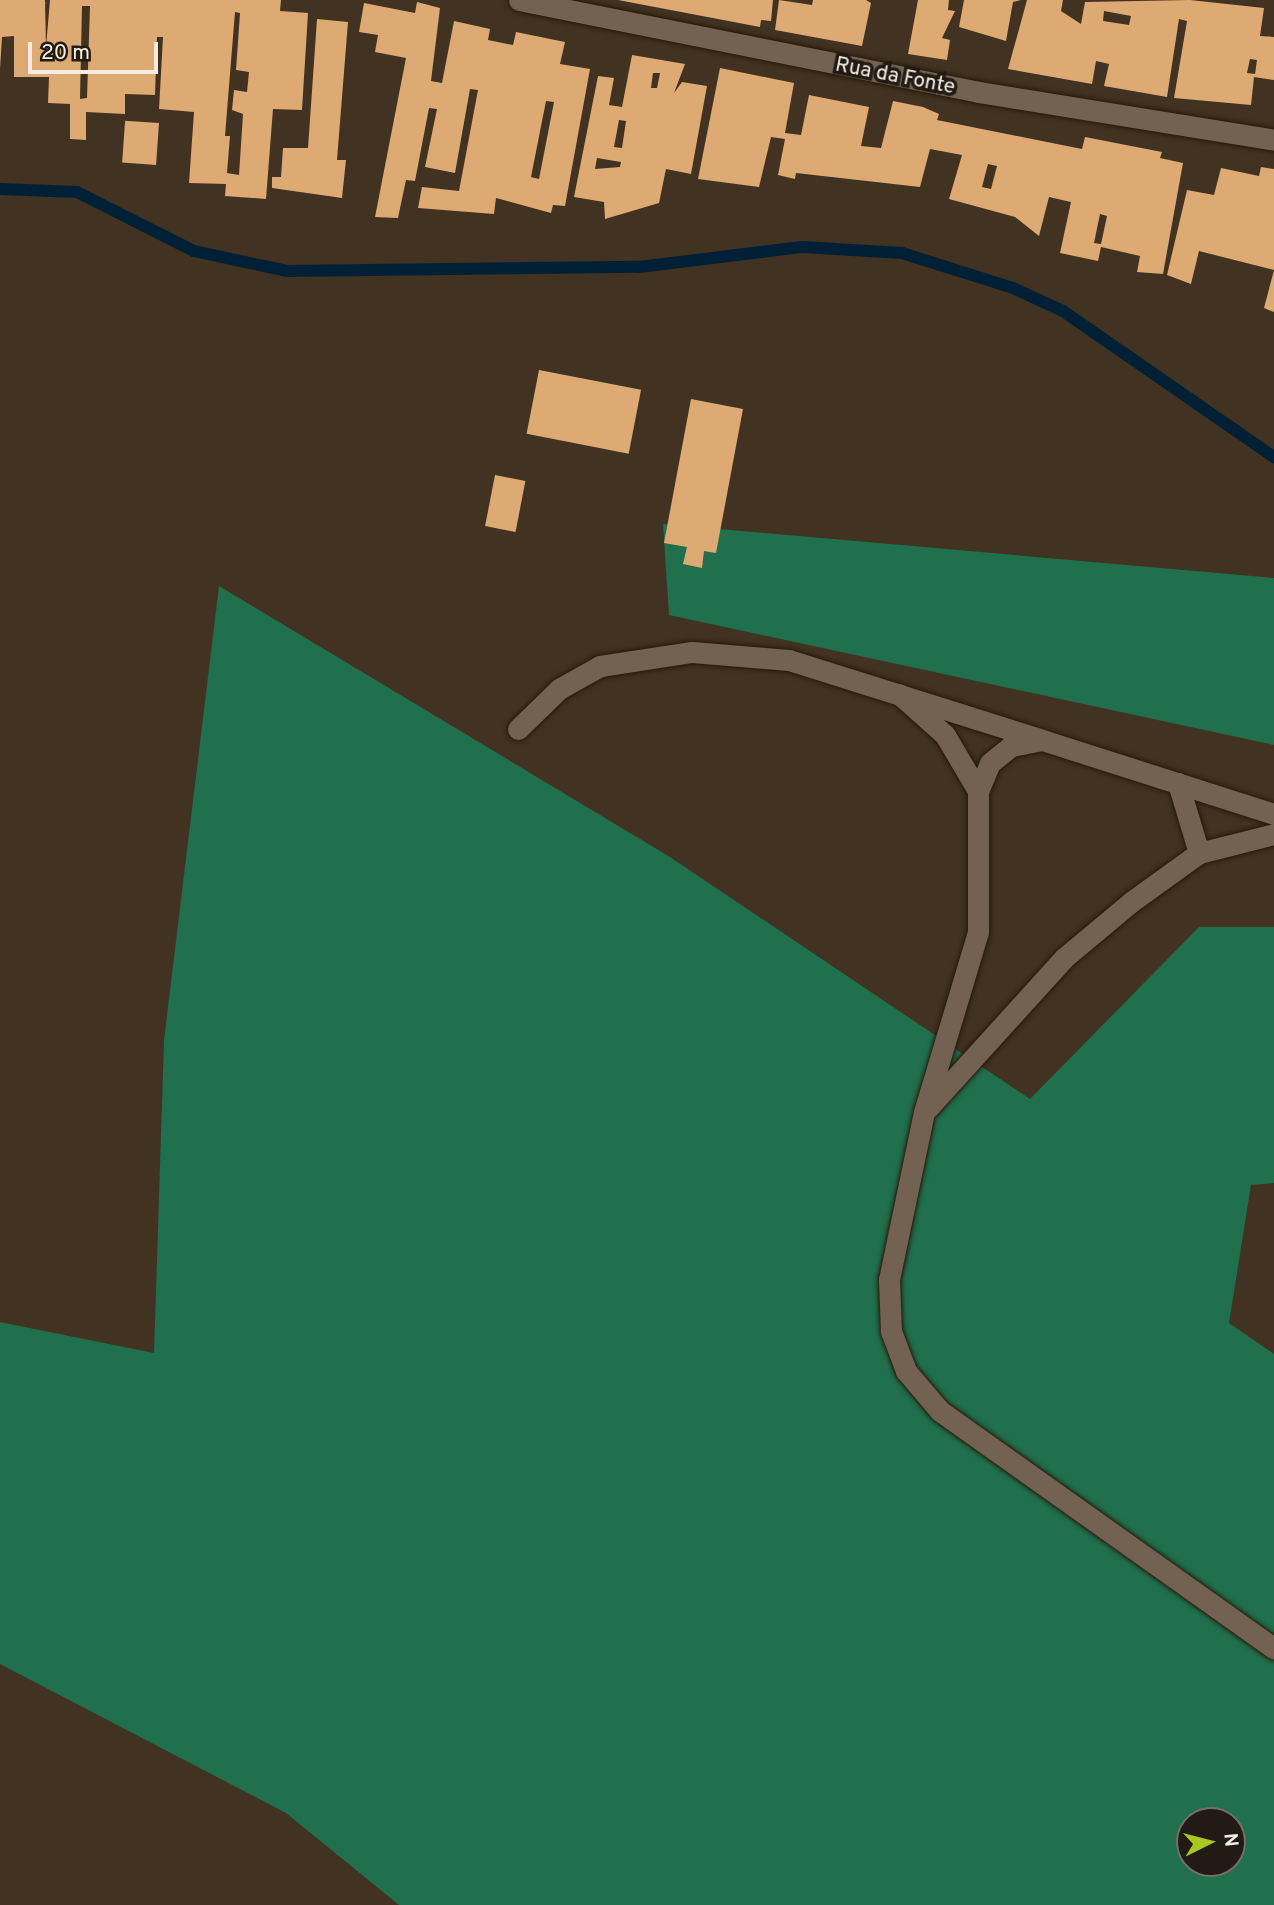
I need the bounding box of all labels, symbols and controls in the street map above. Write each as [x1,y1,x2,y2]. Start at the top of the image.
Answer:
scale bar [32,28,161,72]
text: 20 m [41,40,90,67]
street label: Rua da Fonte [833,53,957,101]
north arrow [1176,1807,1246,1877]
text: N [1217,1832,1243,1848]

